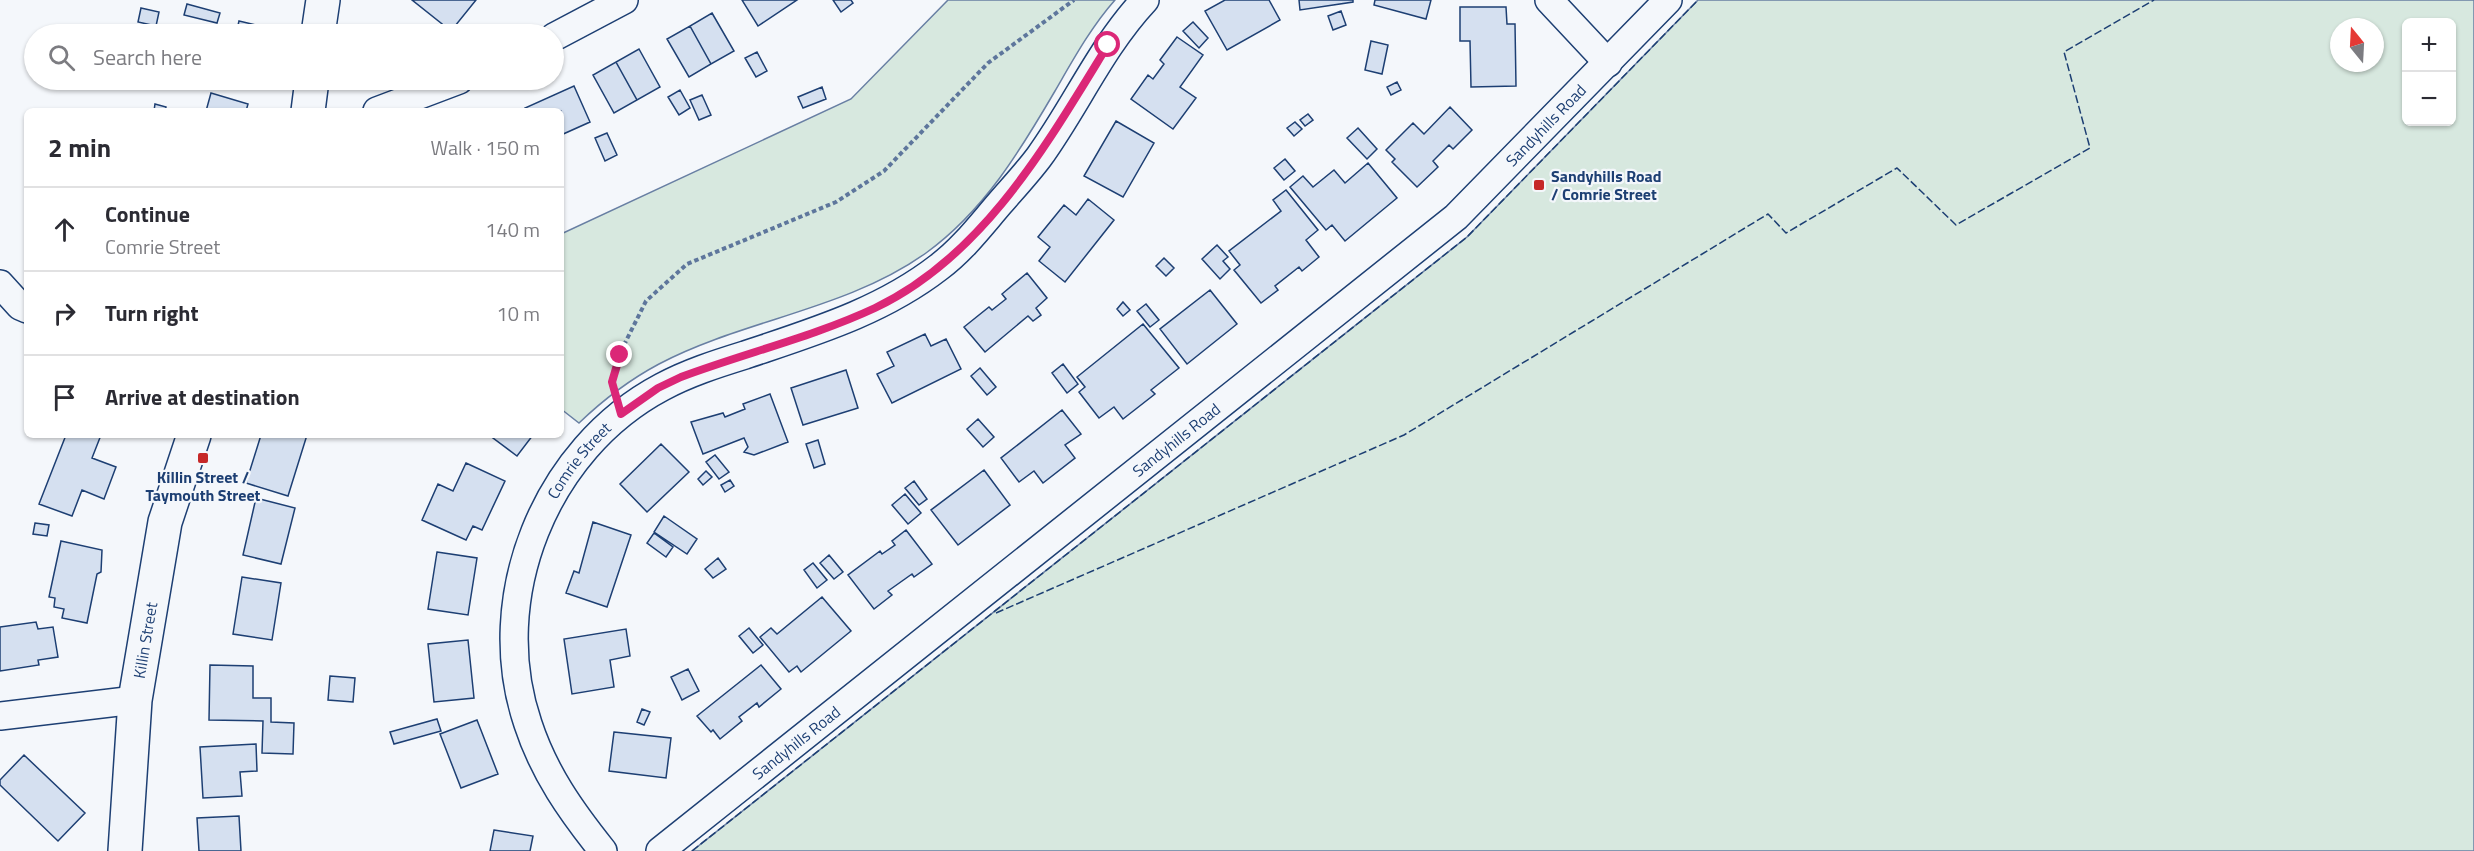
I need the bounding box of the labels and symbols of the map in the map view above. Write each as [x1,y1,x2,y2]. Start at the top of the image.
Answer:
north arrow [2330,18,2384,72]
route start [1094,31,1120,57]
street label: Sandyhills Road [1500,79,1592,172]
place label: Sandyhills Road / Comrie Street [1551,164,1661,206]
marker: Sandyhills Road / Comrie Street [1532,178,1546,192]
route end [606,341,632,367]
street label: Sandyhills Road [1127,397,1225,482]
street label: Comrie Street [541,416,617,503]
marker: Killin Street / Taymouth Street [196,451,210,465]
place label: Killin Street / Taymouth Street [146,465,261,507]
street label: Killin Street [127,600,163,680]
street label: Sandyhills Road [747,700,845,785]

